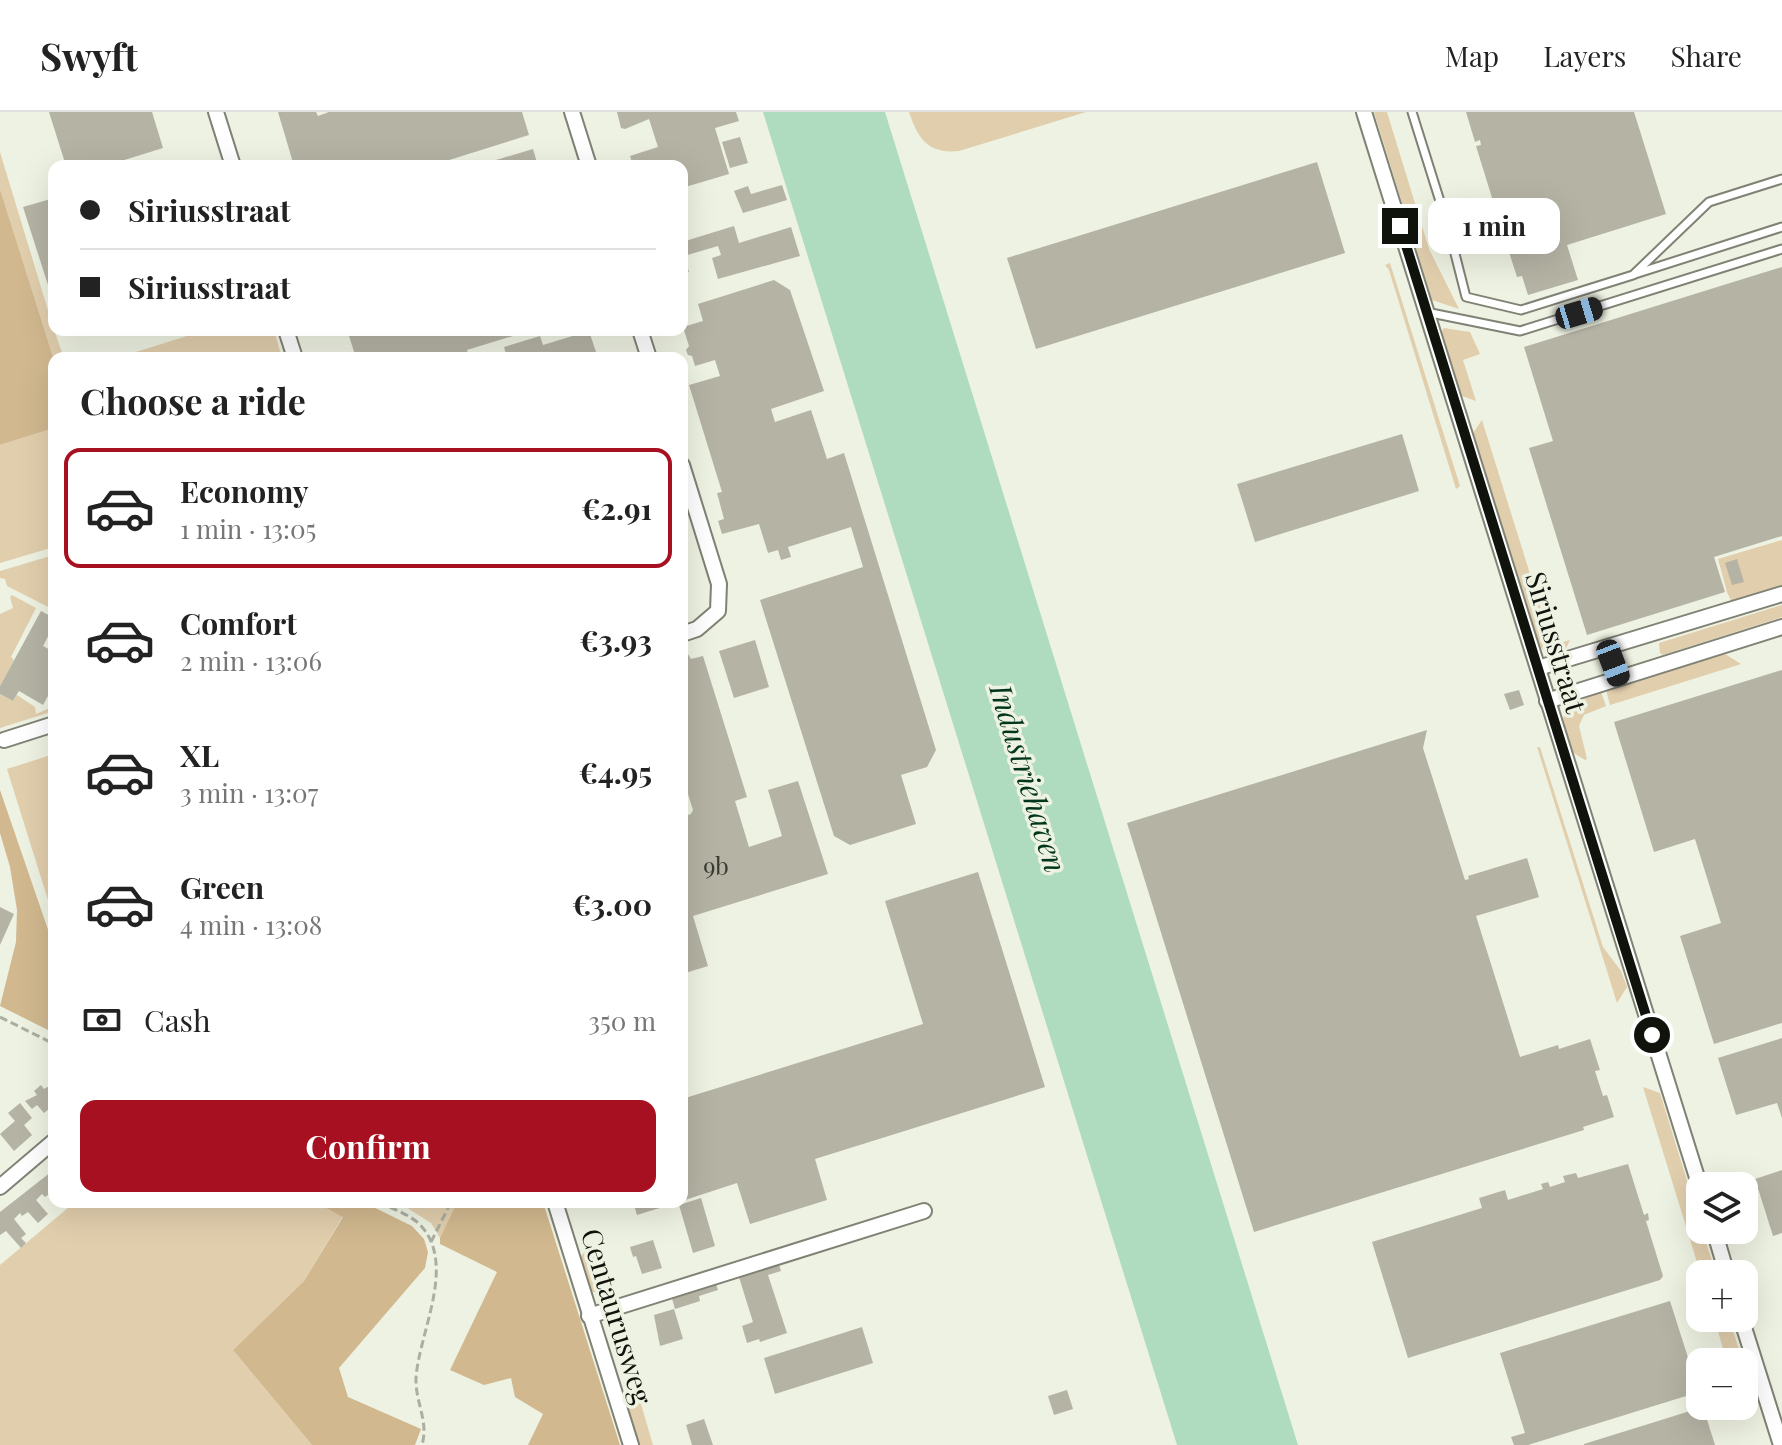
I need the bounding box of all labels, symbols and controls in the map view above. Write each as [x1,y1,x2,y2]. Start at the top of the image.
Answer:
text: Swyft [40,30,138,81]
text: Map [1445,37,1499,74]
text: Layers [1543,37,1626,74]
text: Share [1670,37,1742,74]
text: Siriusstraat [128,190,291,230]
callout: 1 min [1428,198,1560,254]
route end [1382,208,1418,244]
text: 1 min [1462,208,1526,243]
text: Siriusstraat [128,267,291,307]
car [1553,295,1605,331]
text: Choose a ride [80,376,306,424]
text: Economy [180,471,309,511]
icon: car [84,472,156,544]
text: €2.91 [581,488,652,528]
text: 1 min · 13:05 [180,511,316,546]
street label: Siriusstraat [1518,567,1596,718]
text: Comfort [180,603,297,643]
icon: car [84,604,156,676]
text: €3.93 [580,620,652,660]
car [1593,636,1633,690]
text: 2 min · 13:06 [180,643,322,678]
water label: Industriehaven [981,678,1077,877]
text: XL [180,735,219,775]
icon: car [84,736,156,808]
text: €4.95 [579,752,652,792]
text: 3 min · 13:07 [180,775,318,810]
house number: 9b [703,849,729,881]
text: Green [180,867,264,907]
icon: car [84,868,156,940]
text: €3.00 [572,884,652,924]
text: 4 min · 13:08 [180,907,322,942]
icon: cash [80,998,124,1042]
text: Cash [144,1000,211,1040]
text: 350 m [588,1003,656,1038]
route start [1634,1017,1670,1053]
button: Confirm [80,1100,656,1192]
map controls [1686,1172,1758,1420]
button: layers [1686,1172,1758,1244]
street label: Centaurusweg [574,1224,662,1409]
button: + [1686,1260,1758,1332]
button: − [1686,1348,1758,1420]

